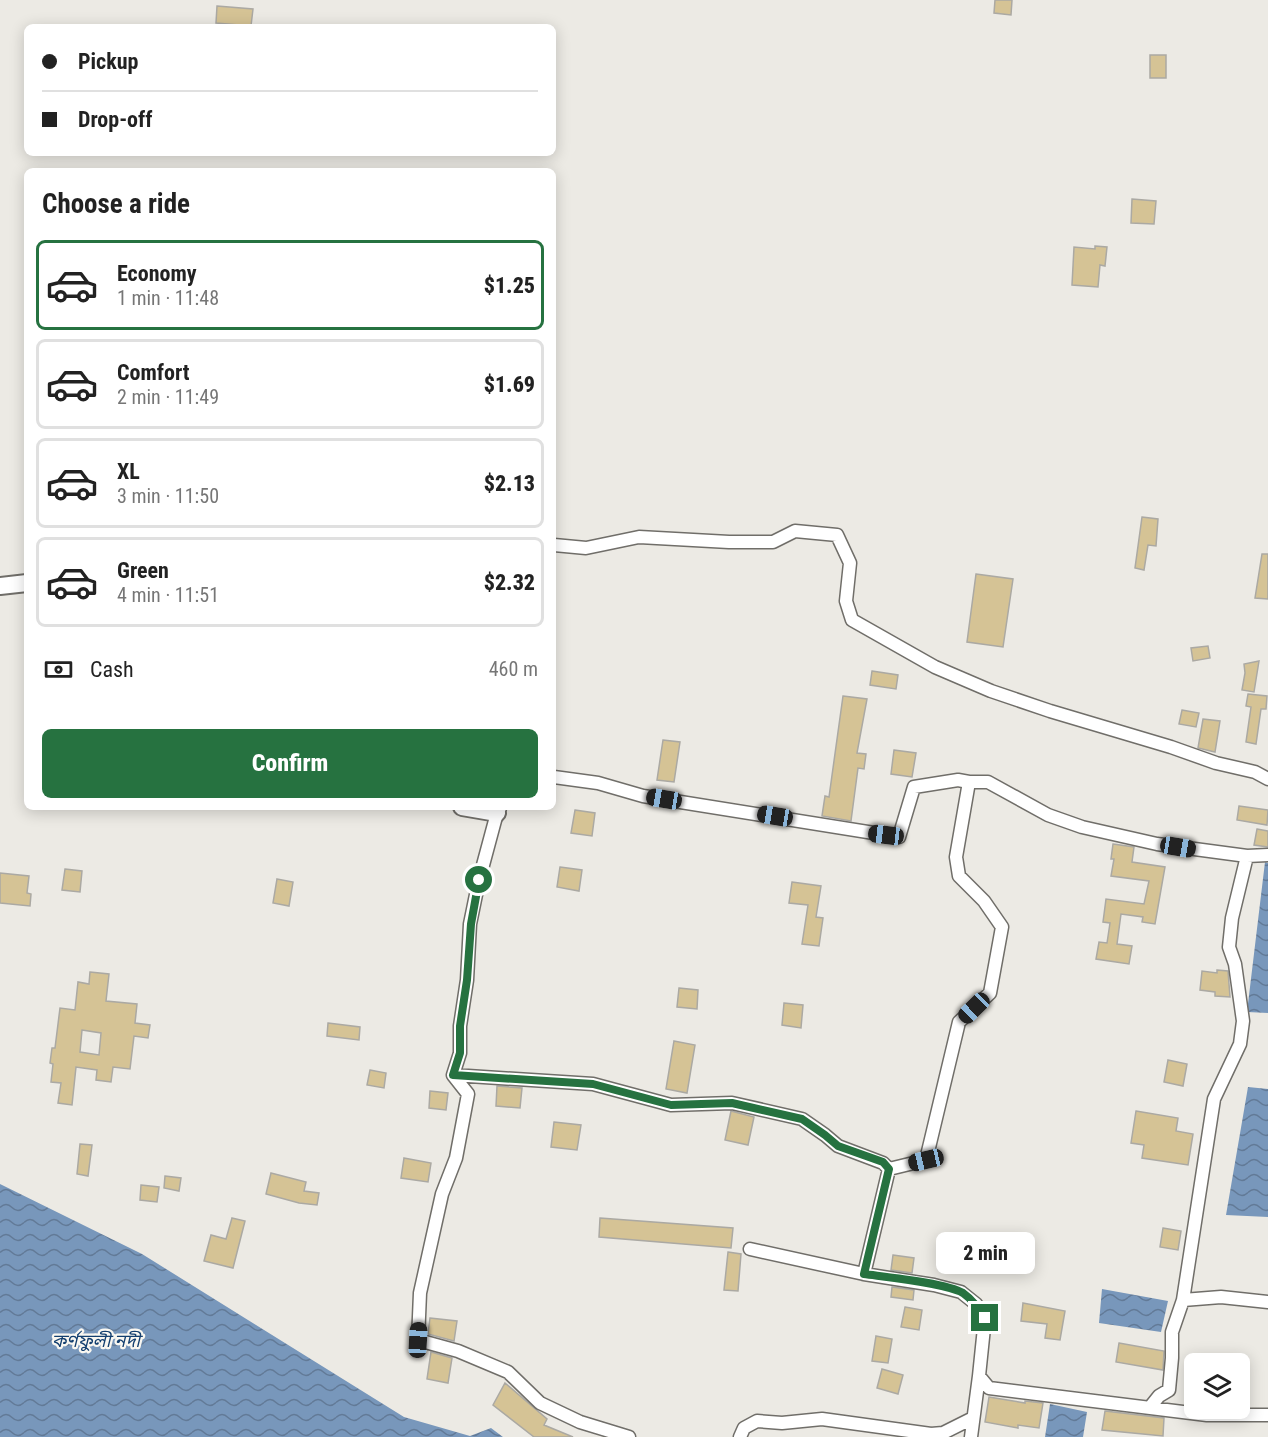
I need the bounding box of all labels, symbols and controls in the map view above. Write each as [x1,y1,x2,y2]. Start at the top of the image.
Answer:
text: Pickup [78,49,138,74]
text: Drop-off [78,107,152,132]
text: Choose a ride [42,188,190,220]
icon: car [45,258,99,312]
text: Economy [117,261,197,286]
text: $1.25 [484,273,535,298]
text: 1 min · 11:48 [117,286,219,310]
icon: car [45,357,99,411]
text: Comfort [117,360,190,385]
text: $1.69 [484,372,535,397]
text: 2 min · 11:49 [117,385,219,409]
icon: car [45,456,99,510]
text: XL [117,459,140,484]
text: $2.13 [484,471,535,496]
text: 3 min · 11:50 [117,484,219,508]
icon: car [45,555,99,609]
text: Green [117,558,169,583]
text: $2.32 [484,570,535,595]
text: 4 min · 11:51 [117,583,219,607]
icon: cash [42,653,75,686]
text: Cash [90,657,134,682]
text: 460 m [489,657,538,681]
button: Confirm [42,729,538,798]
car [645,787,683,811]
car [756,804,794,828]
car [867,824,905,846]
car [1159,835,1197,859]
route start [465,866,492,893]
car [955,989,993,1027]
car [906,1147,946,1173]
callout: 2 min [936,1231,1034,1273]
text: 2 min [963,1241,1008,1265]
route end [971,1304,998,1331]
car [408,1322,428,1358]
water label: কর্ণফুলী নদী [52,1330,143,1352]
map controls [1184,1353,1250,1419]
button: layers [1184,1353,1250,1419]

